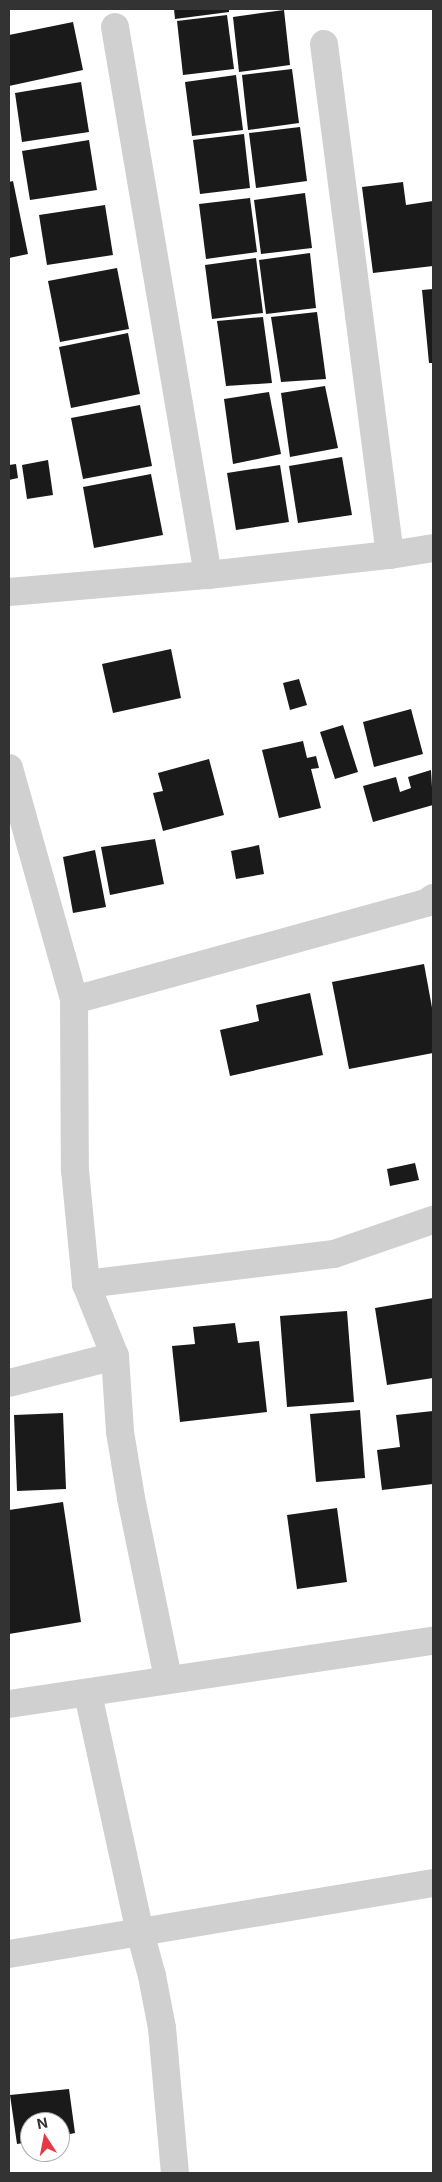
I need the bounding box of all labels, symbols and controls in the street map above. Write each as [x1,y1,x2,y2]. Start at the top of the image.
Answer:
north arrow [20,2112,70,2162]
text: N [35,2113,49,2132]

